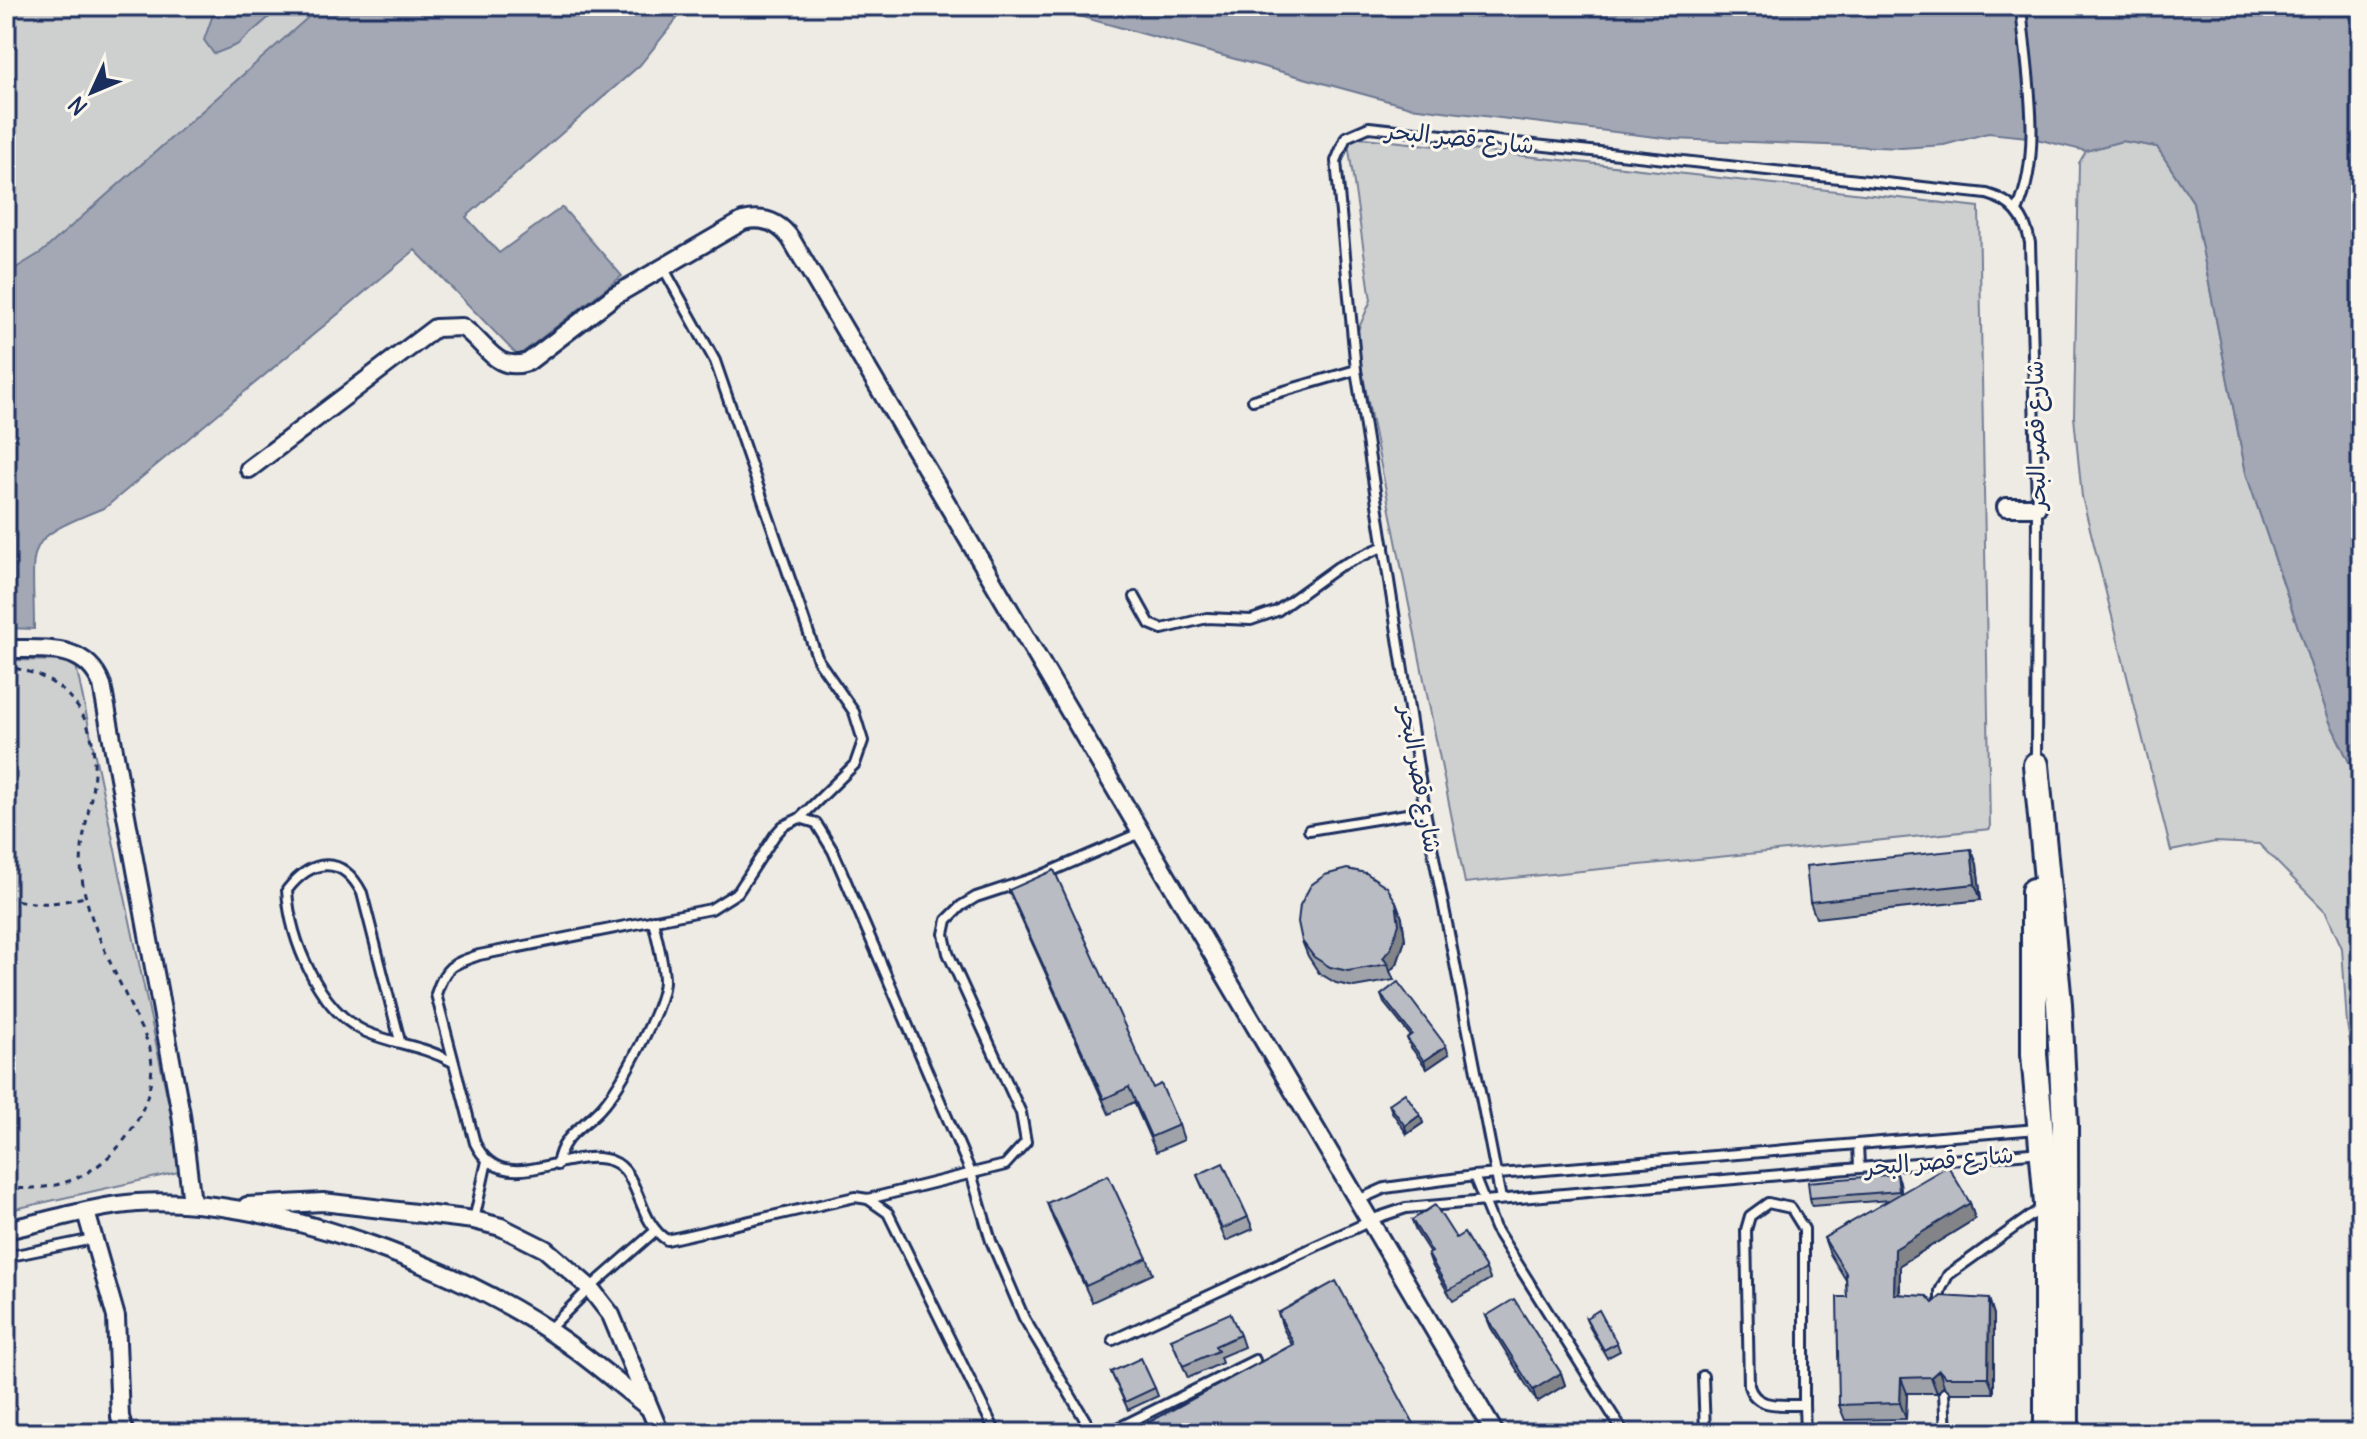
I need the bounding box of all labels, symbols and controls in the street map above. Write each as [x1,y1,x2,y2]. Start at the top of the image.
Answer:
north arrow [52,52,132,132]
text: N [62,91,93,121]
street label: شارع قصر البحر [1382,114,1536,163]
street label: شارع قصر البحر [2019,360,2054,512]
street label: شارع قصر البحر [1390,701,1449,856]
street label: شارع قصر البحر [1861,1139,2015,1185]

